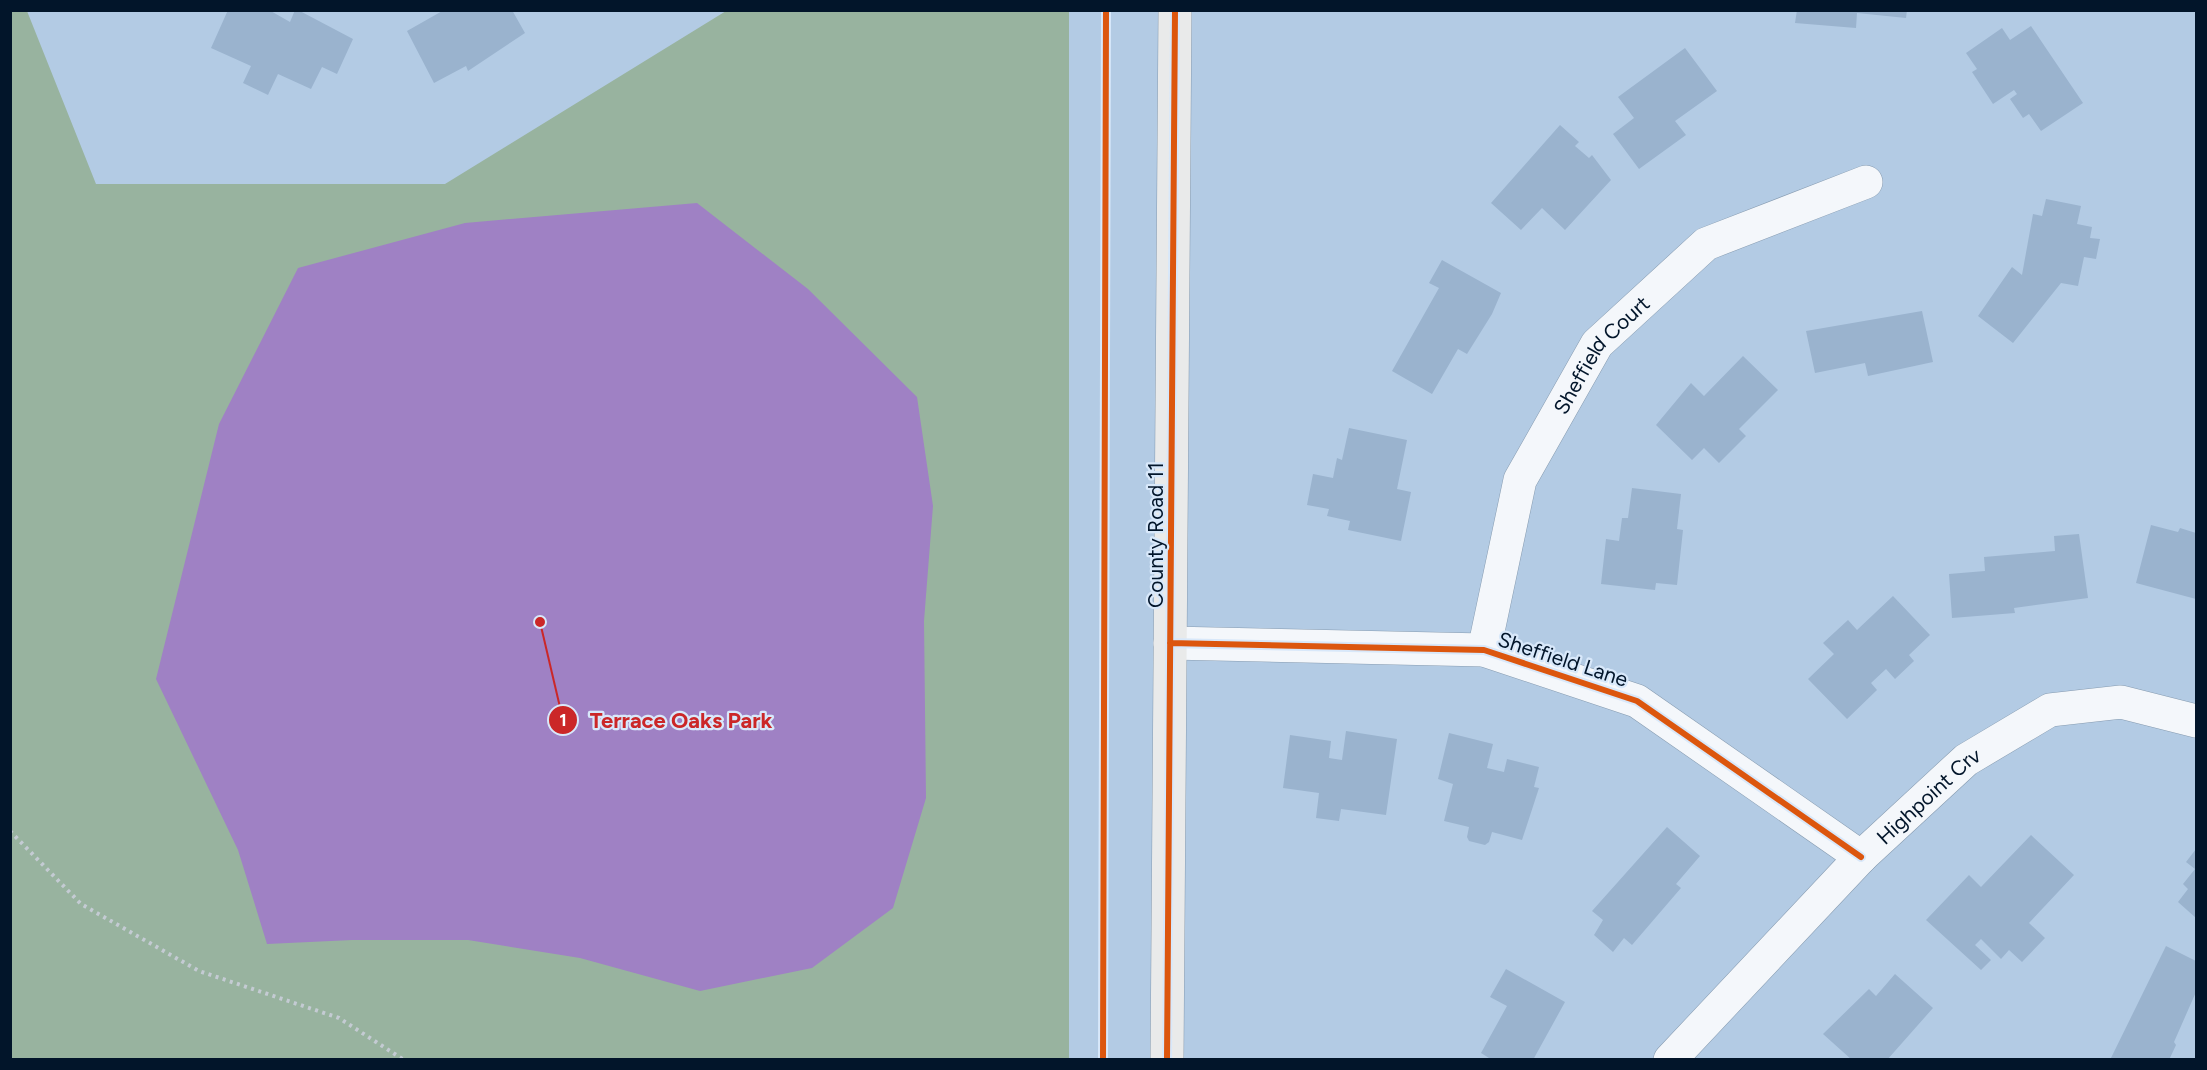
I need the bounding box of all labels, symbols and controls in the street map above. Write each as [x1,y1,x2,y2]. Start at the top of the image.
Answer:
street label: Sheffield Court [1548,290,1654,418]
street label: County Road 11 [1143,462,1168,608]
street label: Sheffield Lane [1495,626,1631,692]
callout: Terrace Oaks Park [548,700,785,740]
text: Terrace Oaks Park [590,707,773,734]
text: 1 [559,709,567,731]
street label: Highpoint Crv [1871,742,1985,849]

